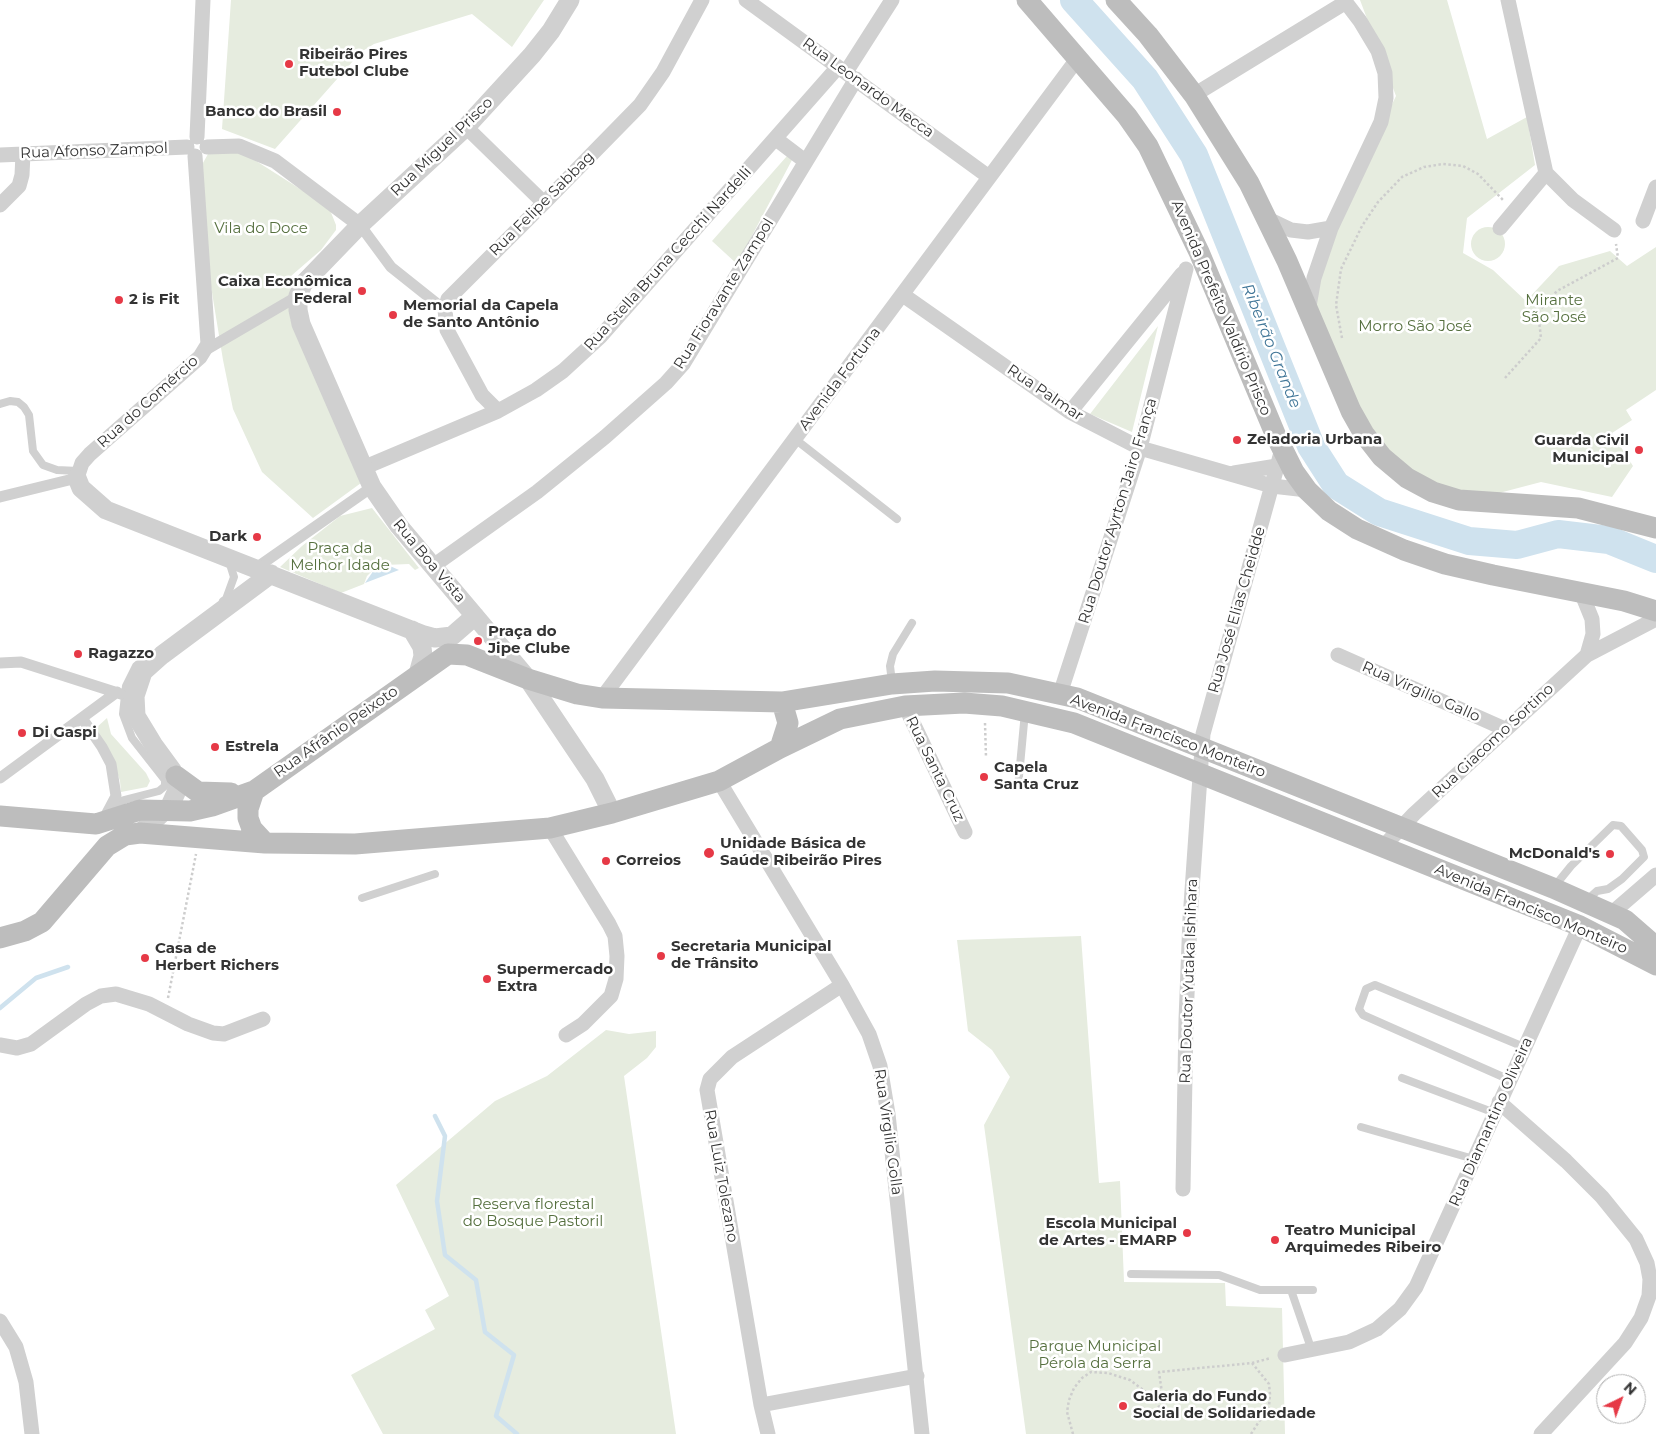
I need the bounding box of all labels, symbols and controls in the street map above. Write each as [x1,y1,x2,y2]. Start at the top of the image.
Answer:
street label: Rua Leonardo Mecca [799,34,937,142]
place label: Ribeirão Pires Futebol Clube [299,46,409,81]
marker: Ribeirão Pires Futebol Clube [283,58,295,70]
street label: Rua Miguel Prisco [387,94,497,200]
place label: Banco do Brasil [205,103,327,121]
marker: Banco do Brasil [331,106,343,118]
street label: Rua Afonso Zampol [20,139,168,163]
street label: Rua Felipe Sabbag [486,148,598,260]
street label: Rua Stella Bruna Cecchi Nardelli [581,163,755,355]
street label: Avenida Prefeito Valdírio Prisco [1167,198,1275,418]
street label: Rua Fioravante Zampol [670,215,778,373]
park label: Vila do Doce [214,220,308,238]
place label: Caixa Econômica Federal [218,273,352,308]
water label: Ribeirão Grande [1237,281,1305,411]
marker: Caixa Econômica Federal [356,285,368,297]
place label: 2 is Fit [129,291,179,309]
park label: Mirante São José [1522,292,1586,327]
marker: 2 is Fit [113,294,125,306]
place label: Memorial da Capela de Santo Antônio [403,297,559,332]
marker: Memorial da Capela de Santo Antônio [387,309,399,321]
park label: Morro São José [1358,318,1472,336]
street label: Avenida Fortuna [795,324,885,434]
street label: Rua do Comércio [94,352,202,452]
street label: Rua Palmar [1004,361,1086,425]
street label: Rua Doutor Ayrton Jairo França [1075,396,1161,626]
place label: Zeladoria Urbana [1247,431,1382,449]
place label: Guarda Civil Municipal [1534,432,1629,467]
marker: Zeladoria Urbana [1231,434,1243,446]
marker: Guarda Civil Municipal [1633,444,1645,456]
street label: Rua Boa Vista [389,516,469,606]
street label: Rua José Elias Cheidde [1205,525,1269,695]
place label: Dark [209,528,247,546]
marker: Dark [251,531,263,543]
park label: Praça da Melhor Idade [290,540,390,575]
place label: Praça do Jipe Clube [488,623,570,658]
marker: Praça do Jipe Clube [472,635,484,647]
place label: Ragazzo [88,645,154,663]
marker: Ragazzo [72,648,84,660]
street label: Rua Virgilio Gallo [1359,658,1483,726]
street label: Rua Giacomo Sortino [1428,680,1558,802]
street label: Rua Afrânio Peixoto [270,682,402,782]
street label: Avenida Francisco Monteiro [1068,690,1268,782]
street label: Rua Santa Cruz [902,713,968,825]
place label: Di Gaspi [32,724,97,742]
marker: Di Gaspi [16,727,28,739]
place label: Estrela [225,738,279,756]
marker: Estrela [209,741,221,753]
place label: Capela Santa Cruz [994,759,1079,794]
marker: Capela Santa Cruz [978,771,990,783]
place label: Unidade Básica de Saúde Ribeirão Pires [720,835,882,870]
place label: McDonald's [1509,845,1600,863]
marker: Unidade Básica de Saúde Ribeirão Pires [702,846,716,860]
marker: McDonald's [1604,848,1616,860]
place label: Correios [616,852,681,870]
marker: Correios [600,855,612,867]
street label: Avenida Francisco Monteiro [1432,860,1630,958]
street label: Rua Doutor Yutaka Ishihara [1176,878,1202,1084]
place label: Secretaria Municipal de Trânsito [671,938,831,973]
place label: Casa de Herbert Richers [155,940,279,975]
marker: Secretaria Municipal de Trânsito [655,950,667,962]
marker: Casa de Herbert Richers [139,952,151,964]
place label: Supermercado Extra [497,961,613,996]
marker: Supermercado Extra [481,973,493,985]
street label: Rua Diamantino Oliveira [1445,1035,1537,1209]
street label: Rua Virgilio Golla [870,1068,906,1196]
street label: Rua Luiz Tolezano [700,1108,742,1244]
park label: Reserva florestal do Bosque Pastoril [463,1196,603,1231]
place label: Escola Municipal de Artes - EMARP [1039,1215,1177,1250]
place label: Teatro Municipal Arquimedes Ribeiro [1285,1222,1441,1257]
marker: Escola Municipal de Artes - EMARP [1181,1227,1193,1239]
marker: Teatro Municipal Arquimedes Ribeiro [1269,1234,1281,1246]
park label: Parque Municipal Pérola da Serra [1029,1338,1161,1373]
north arrow [1596,1374,1646,1424]
text: N [1620,1378,1641,1399]
place label: Galeria do Fundo Social de Solidariedade [1133,1388,1316,1423]
marker: Galeria do Fundo Social de Solidariedade [1117,1400,1129,1412]

